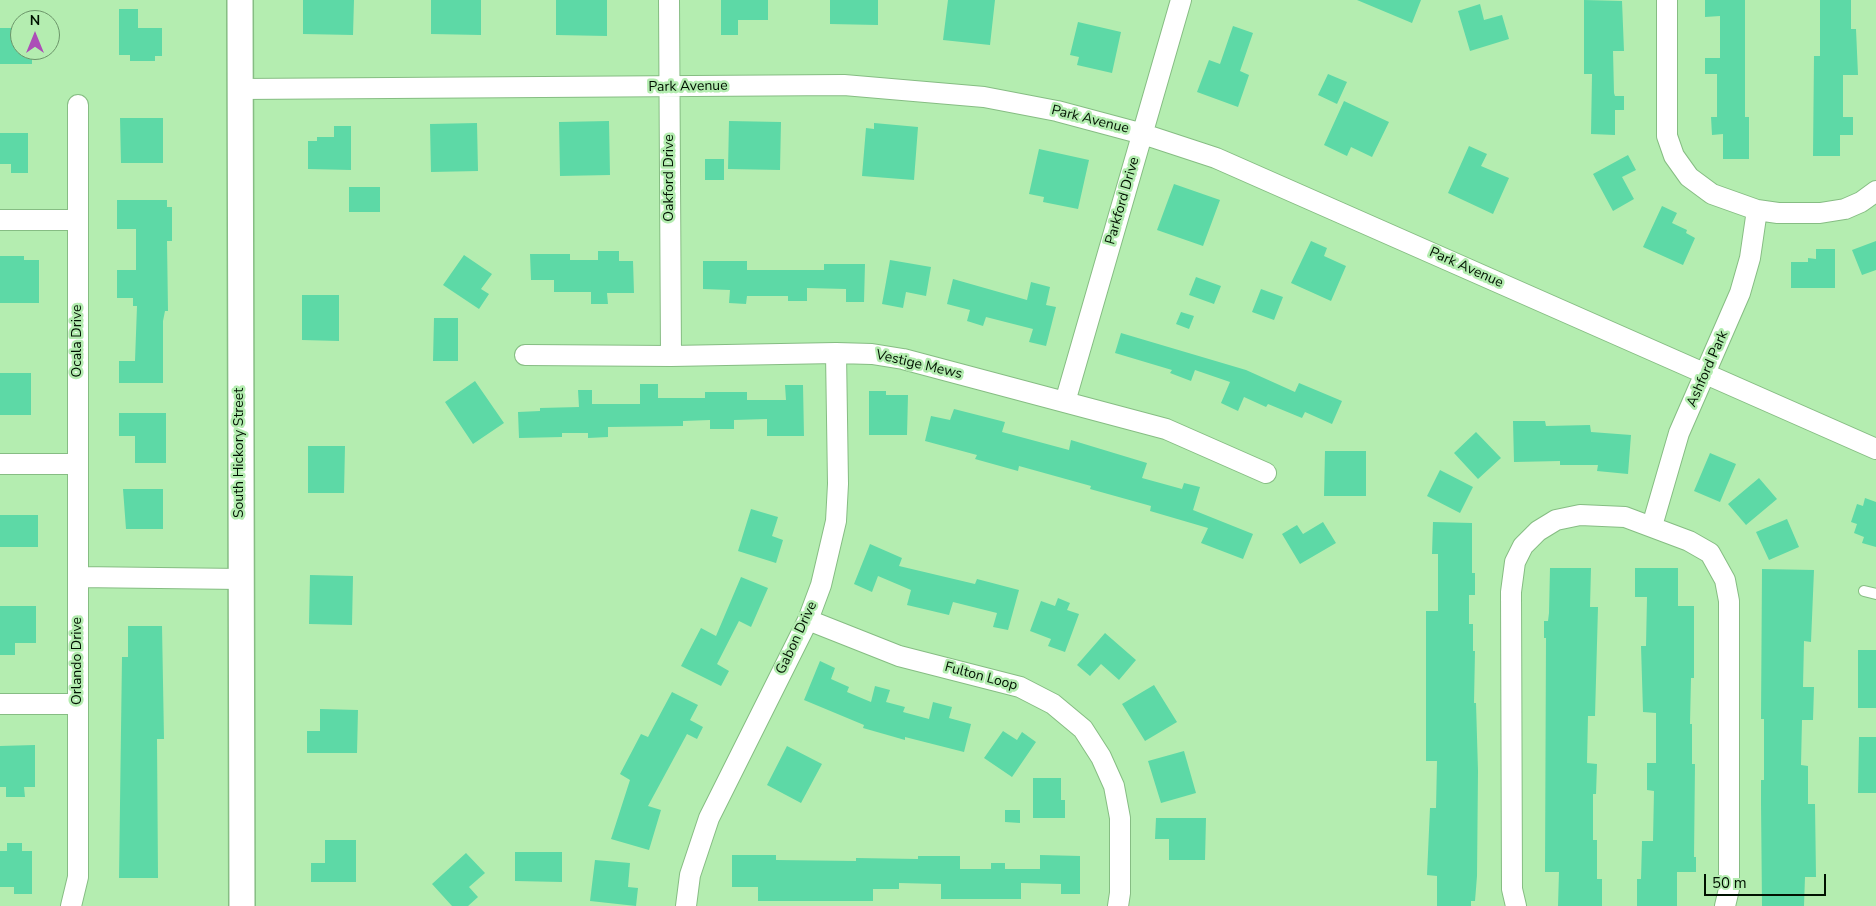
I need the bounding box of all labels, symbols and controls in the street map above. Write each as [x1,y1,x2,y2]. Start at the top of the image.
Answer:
north arrow [10,10,60,60]
text: N [30,11,40,30]
street label: Park Avenue [648,78,728,96]
street label: Park Avenue [1050,102,1130,138]
street label: Oakford Drive [662,134,678,222]
street label: Parkford Drive [1103,155,1143,247]
street label: Park Avenue [1426,244,1506,292]
street label: Ocala Drive [70,305,86,377]
street label: Ashford Park [1684,328,1732,410]
street label: Vestige Mews [874,347,964,383]
street label: South Hickory Street [232,388,248,518]
street label: Gabon Drive [773,599,821,677]
street label: Orlando Drive [70,617,86,705]
street label: Fulton Loop [943,659,1019,695]
scale bar [1706,864,1828,896]
text: 50 m [1712,873,1747,893]

